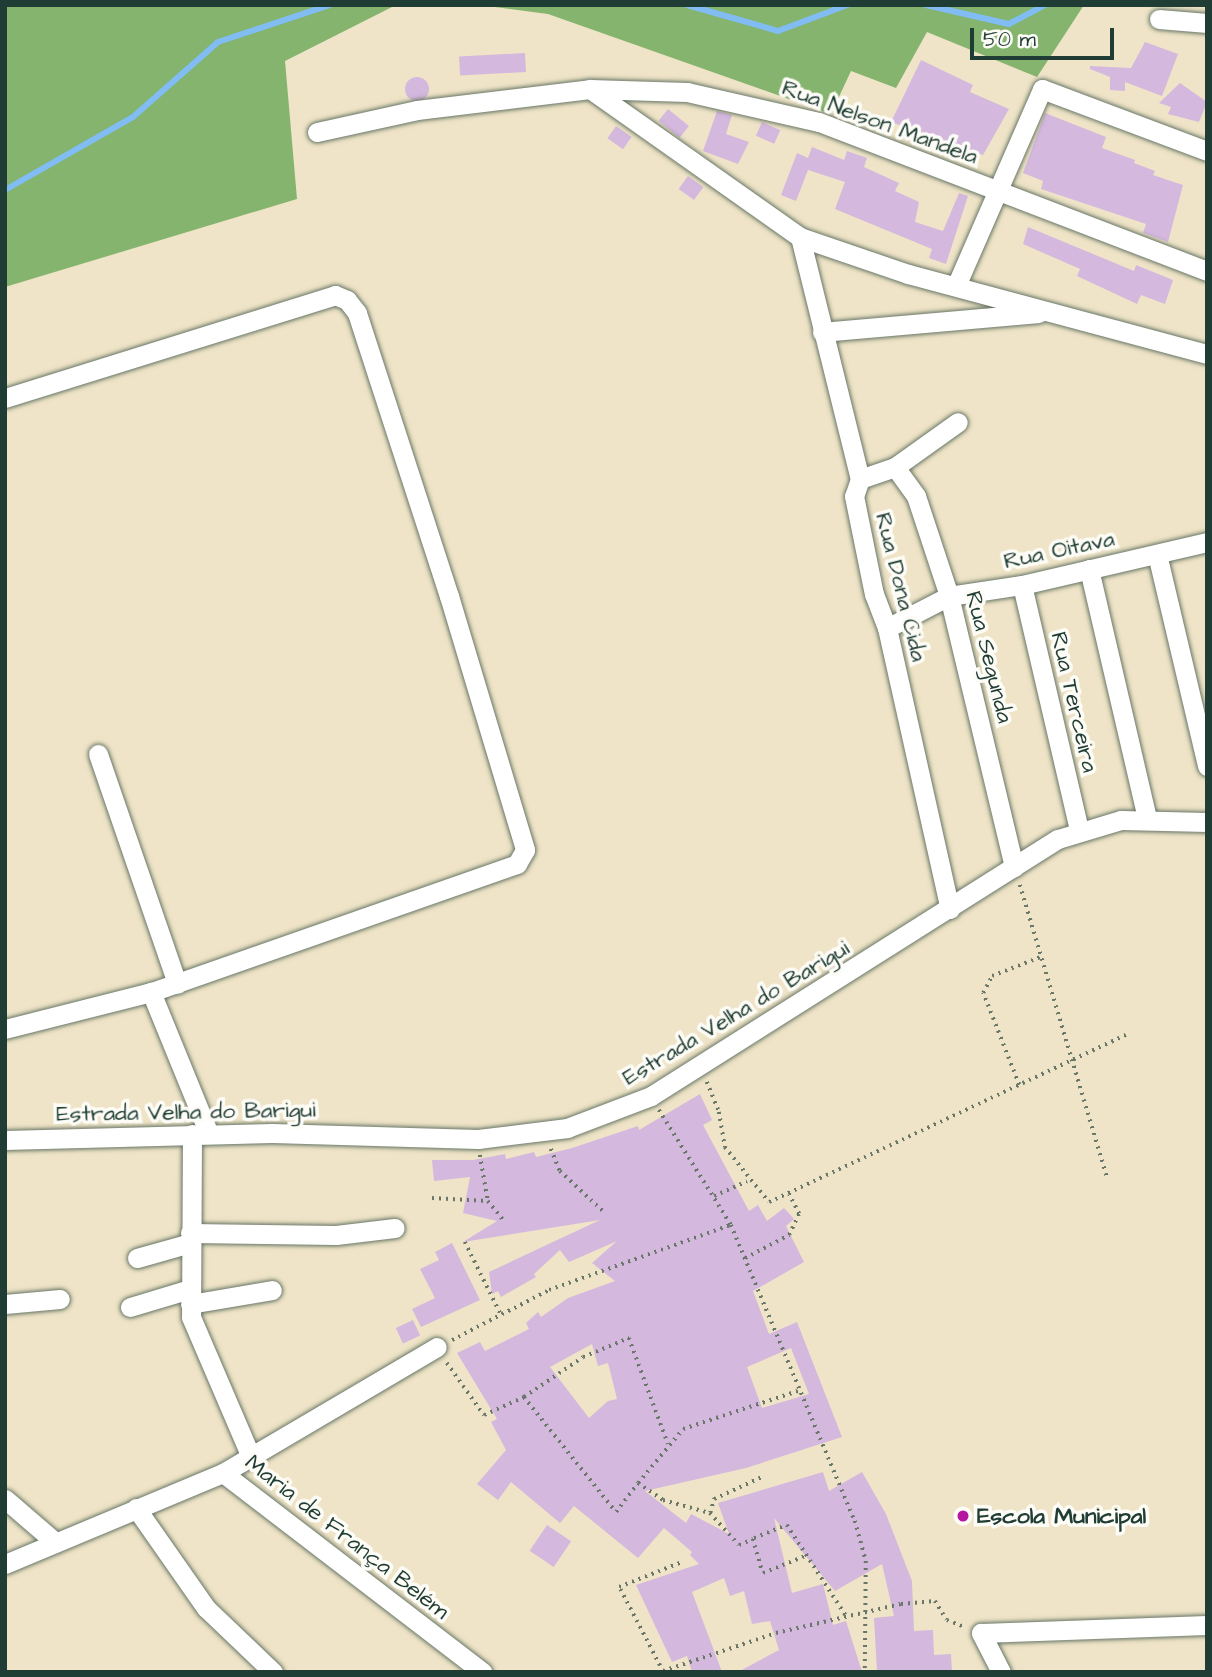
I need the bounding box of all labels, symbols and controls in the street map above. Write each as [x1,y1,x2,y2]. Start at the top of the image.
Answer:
scale bar [974,14,1118,58]
text: 50 m [983,25,1036,54]
street label: Rua Nelson Mandela [778,74,982,170]
street label: Rua Dona Cida [869,510,933,664]
street label: Rua Oitava [1001,525,1117,575]
street label: Rua Segunda [959,588,1019,726]
street label: Rua Terceira [1044,629,1104,775]
street label: Estrada Velha do Barigui [618,934,854,1092]
street label: Estrada Velha do Barigui [56,1096,316,1128]
street label: Maria de França Belém [239,1449,455,1625]
place label: Escola Municipal [977,1502,1146,1530]
marker: Escola Municipal [955,1508,971,1524]

